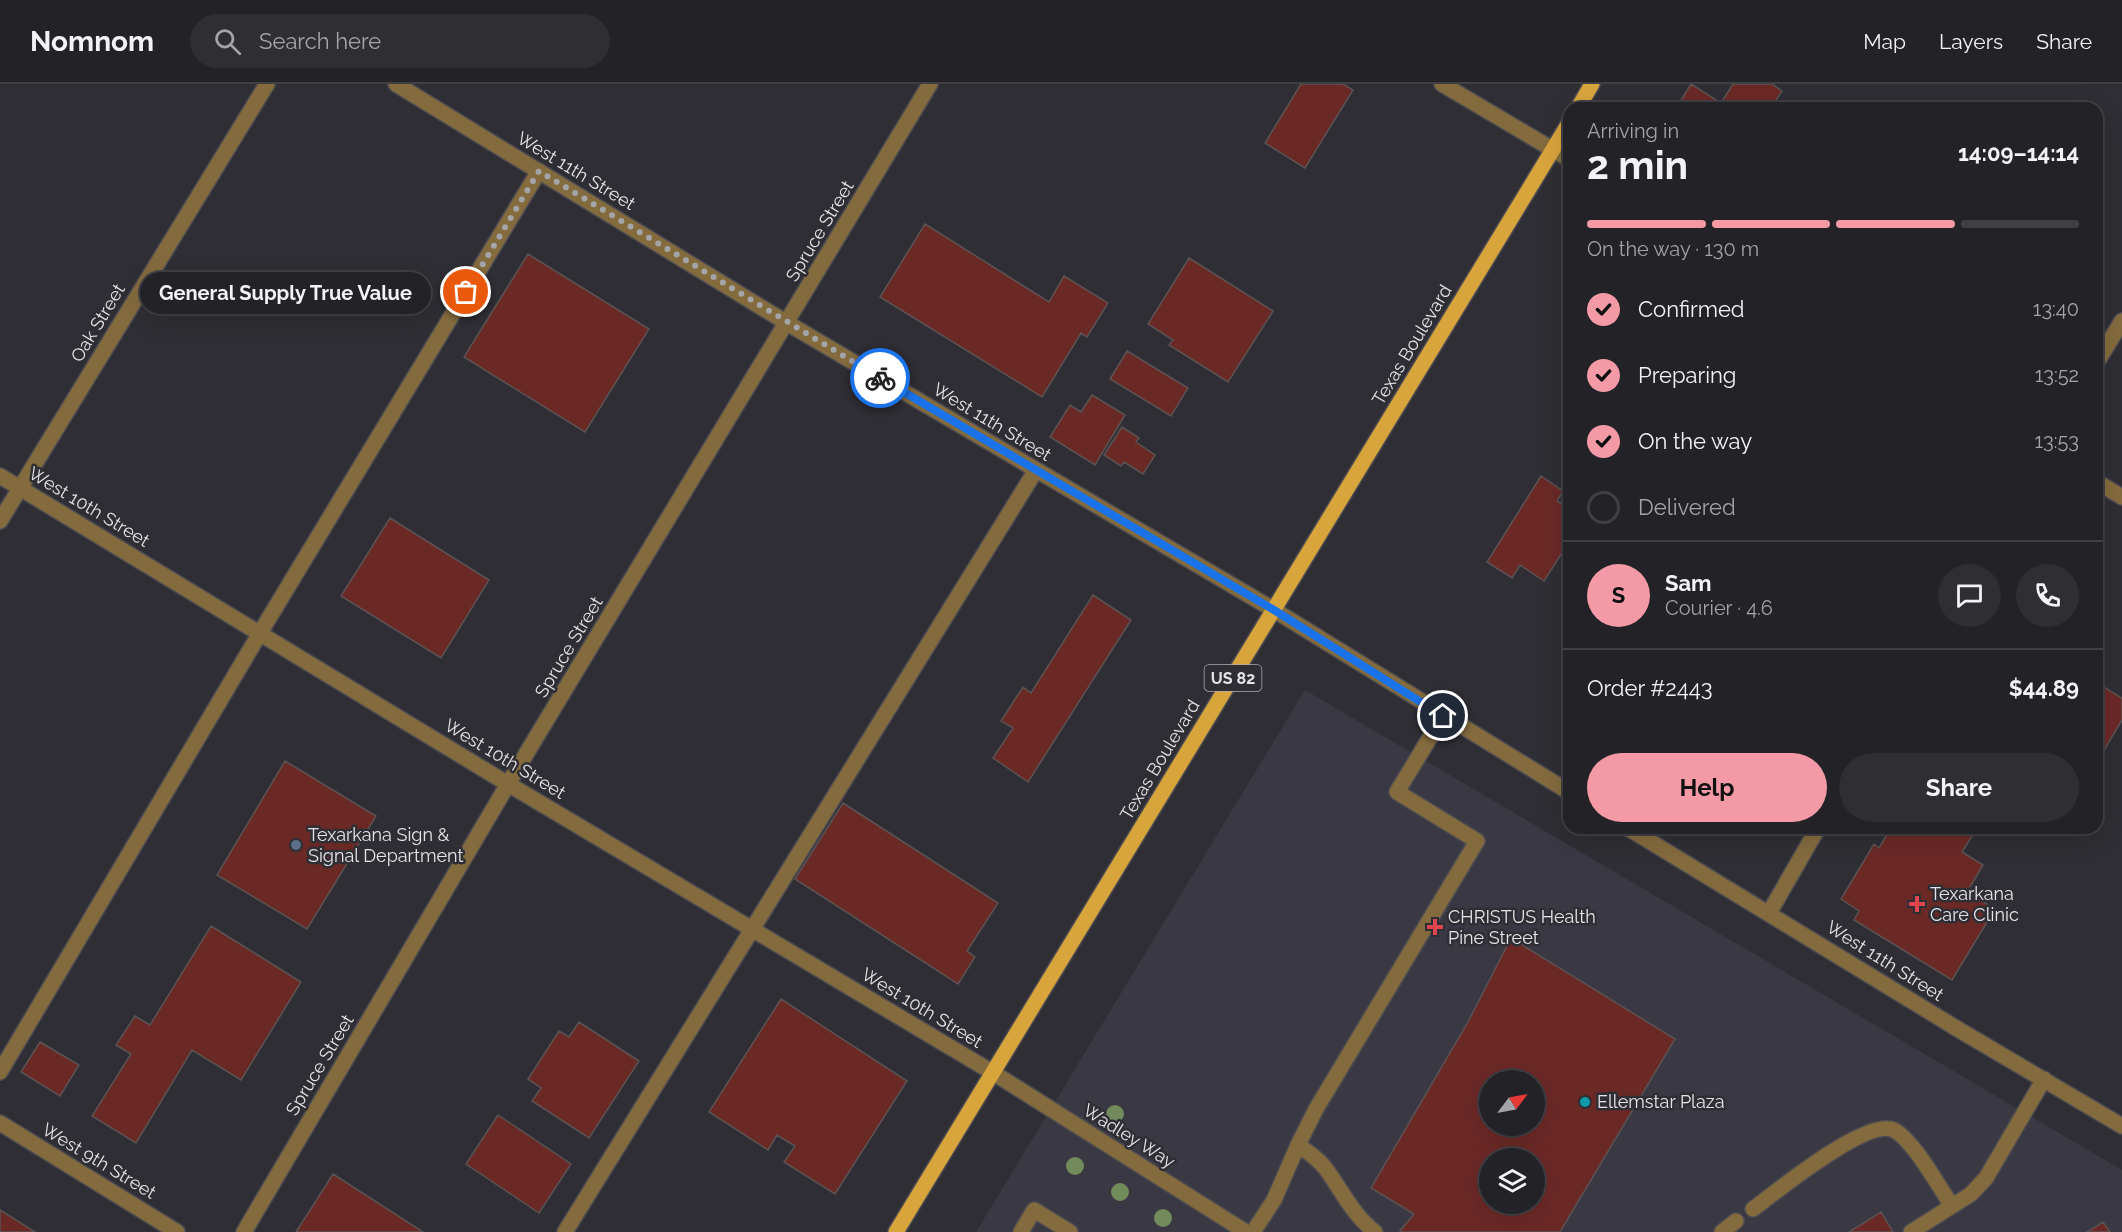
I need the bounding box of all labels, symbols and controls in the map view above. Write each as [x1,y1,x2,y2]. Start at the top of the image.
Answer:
search box [190,14,610,68]
text: Nomnom [30,25,154,58]
icon: search [211,25,244,58]
text: Search here [259,28,381,54]
text: Map [1863,29,1906,54]
text: Layers [1939,29,2003,54]
text: Share [2036,29,2092,54]
text: Arriving in [1587,119,1679,143]
street label: West 11th Street [513,127,639,214]
text: 14:09–14:14 [1958,140,2079,166]
text: 2 min [1587,142,1688,188]
street label: Spruce Street [781,177,858,285]
text: On the way · 130 m [1587,237,1759,261]
pin [440,266,491,317]
callout: General Supply True Value [139,271,430,313]
icon: bag [449,275,482,308]
street label: Oak Street [66,280,129,366]
text: General Supply True Value [159,281,412,305]
street label: Texas Boulevard [1367,281,1456,409]
icon: check [1587,293,1620,326]
text: Confirmed [1638,296,1745,322]
text: 13:40 [2033,297,2079,321]
courier [850,348,910,408]
icon: check [1587,359,1620,392]
icon: bike [864,362,897,395]
text: Preparing [1638,362,1736,388]
text: 13:52 [2035,363,2079,387]
street label: West 11th Street [929,378,1055,465]
icon: check [1587,425,1620,458]
text: On the way [1638,428,1752,454]
text: 13:53 [2034,429,2079,453]
street label: West 10th Street [25,462,153,551]
text: Delivered [1638,494,1736,520]
button: chat [1938,564,2001,627]
button: phone [2016,564,2079,627]
text: Sam [1665,570,1712,596]
text: S [1612,582,1625,608]
street label: Spruce Street [530,593,607,701]
text: Courier · 4.6 [1665,596,1773,620]
road number: US 82 [1204,665,1262,691]
text: Order #2443 [1587,675,1712,701]
text: $44.89 [2009,675,2079,701]
pin [1417,690,1468,741]
street label: Texas Boulevard [1115,696,1204,824]
icon: home [1426,699,1459,732]
street label: West 10th Street [441,714,569,803]
button: Help [1587,753,1827,822]
button: Share [1839,753,2079,822]
place label: Texarkana Sign & Signal Department [308,824,463,866]
marker: Texarkana Sign & Signal Department [289,838,303,852]
place label: Texarkana Care Clinic [1930,883,2019,925]
marker: Texarkana Care Clinic [1908,895,1926,913]
place label: CHRISTUS Health Pine Street [1448,906,1596,948]
street label: West 11th Street [1823,916,1948,1005]
marker: CHRISTUS Health Pine Street [1426,918,1444,936]
street label: West 10th Street [858,963,986,1052]
street label: Spruce Street [281,1011,358,1119]
north arrow [1479,1070,1545,1136]
map controls [1479,1070,1545,1214]
place label: Ellemstar Plaza [1597,1091,1724,1112]
marker: Ellemstar Plaza [1578,1095,1592,1109]
street label: Wadley Way [1079,1099,1179,1172]
street label: West 9th Street [39,1118,160,1203]
button: layers [1479,1148,1545,1214]

